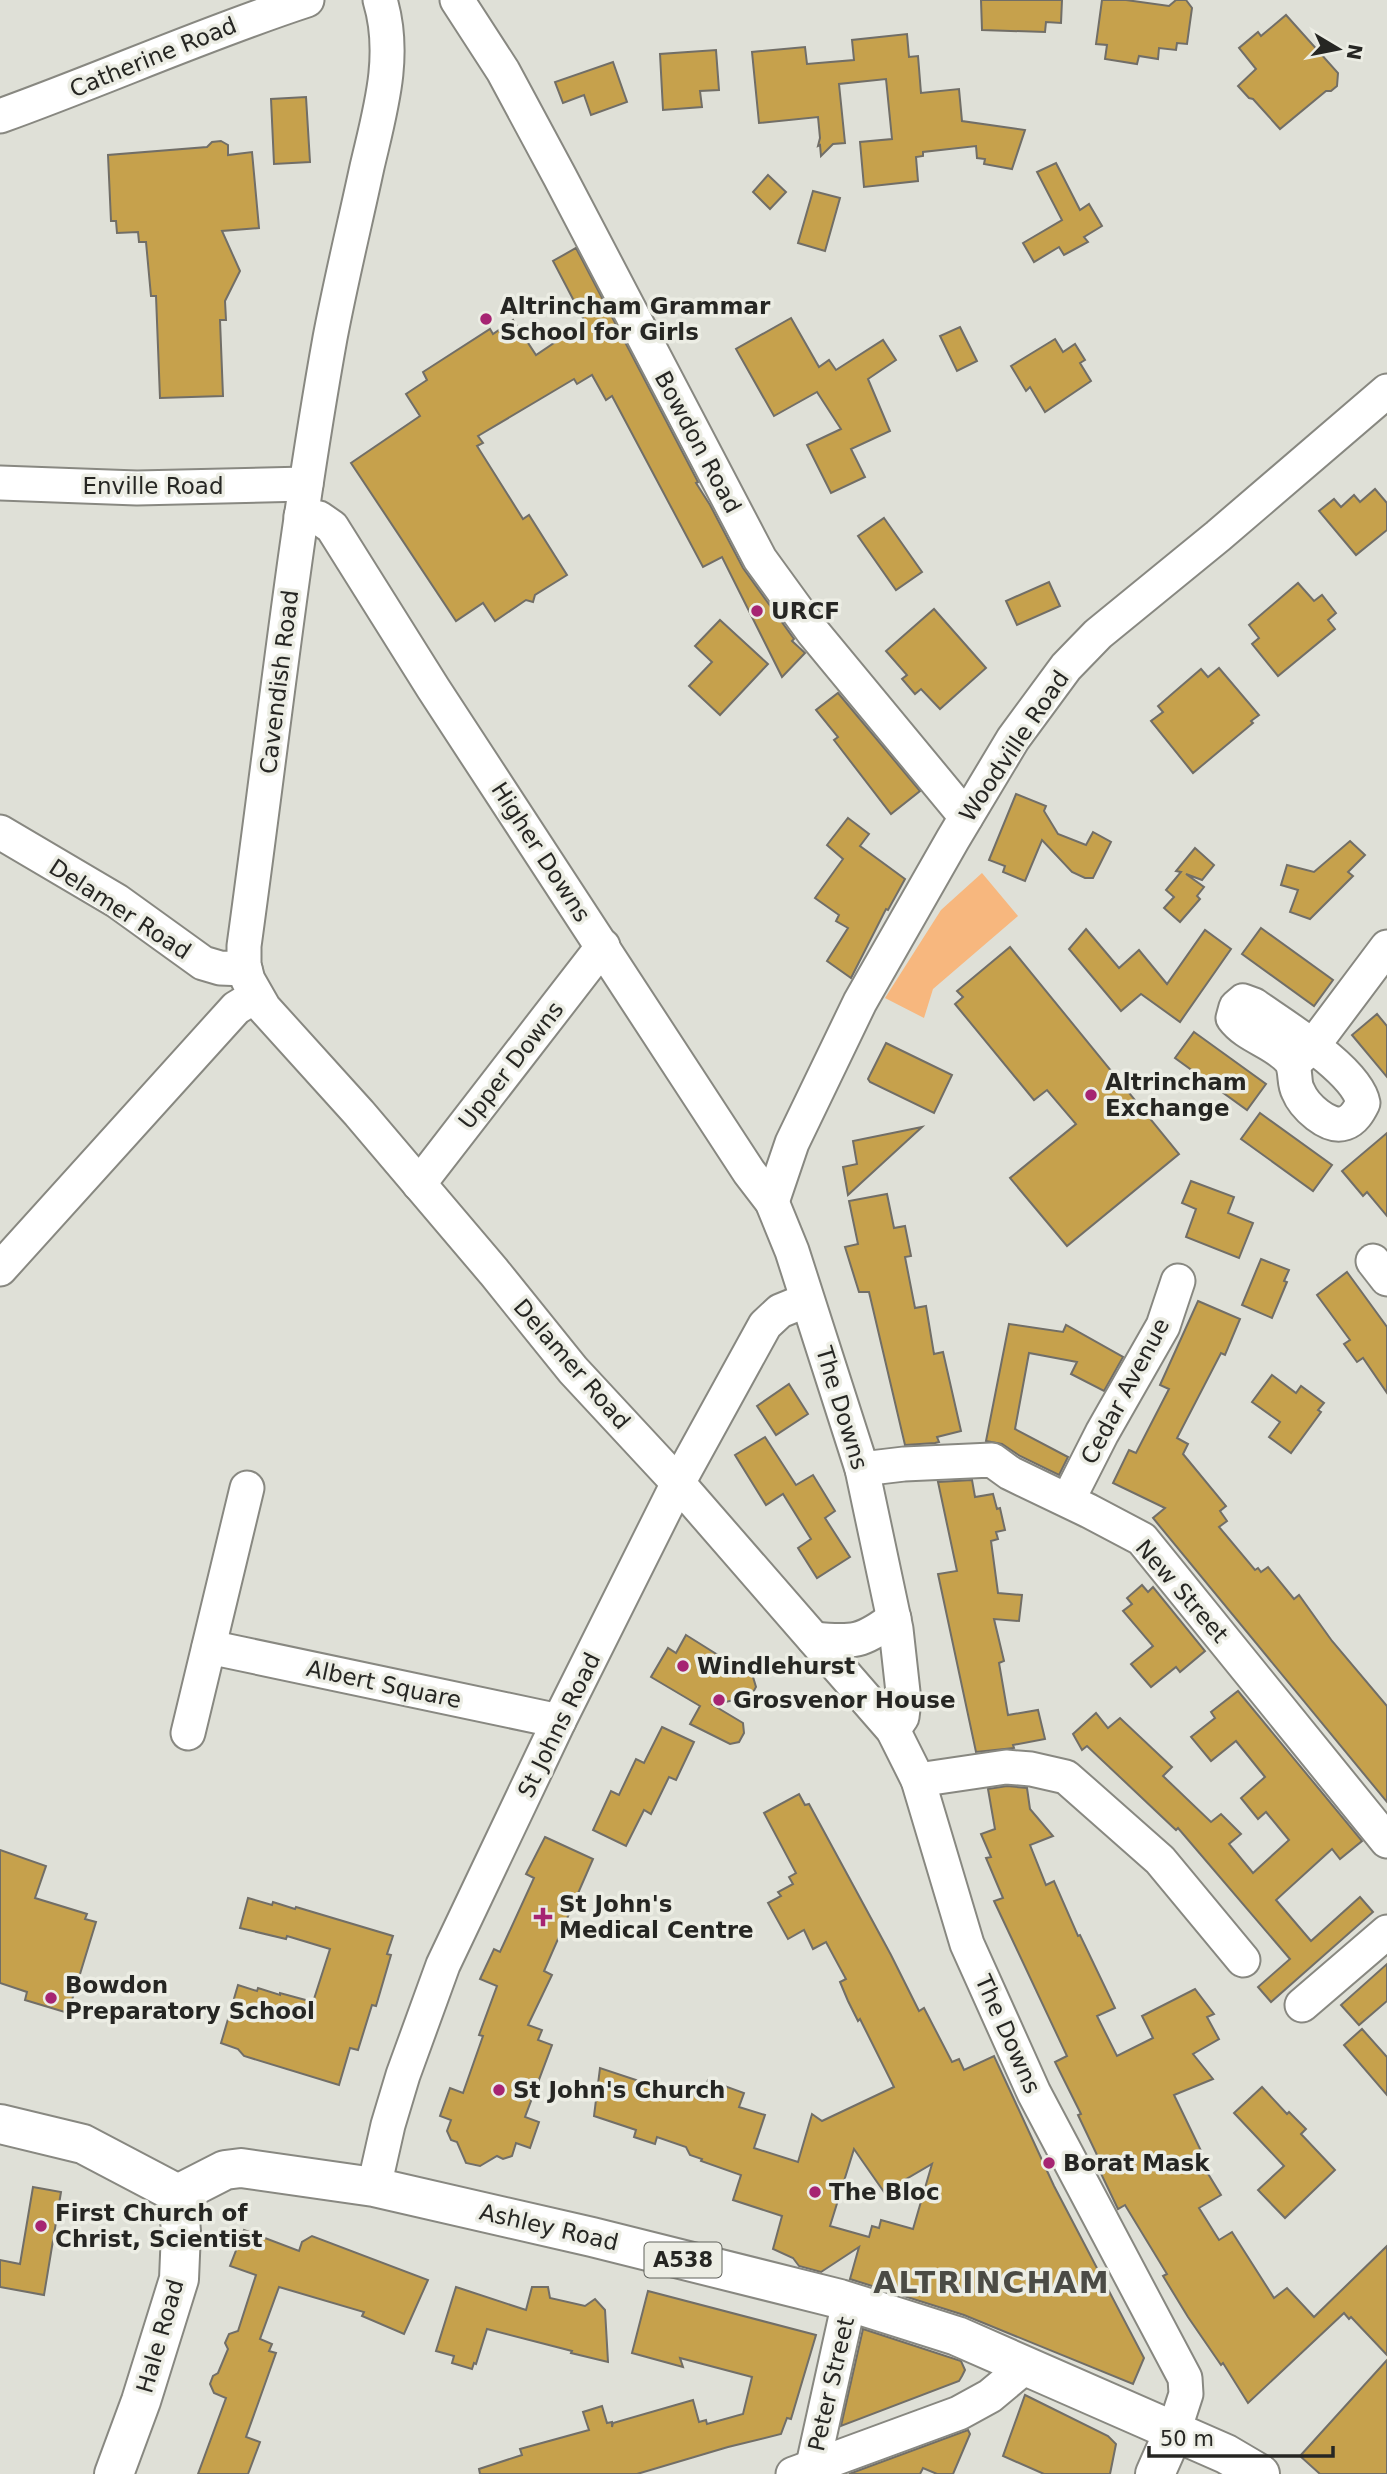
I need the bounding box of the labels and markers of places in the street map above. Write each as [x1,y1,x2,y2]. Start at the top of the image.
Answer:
place label: Altrincham Grammar School for Girls [500,293,771,345]
marker: Altrincham Grammar School for Girls [478,311,494,327]
place label: URCF [771,598,840,624]
marker: URCF [749,603,765,619]
place label: Altrincham Exchange [1105,1069,1247,1121]
marker: Altrincham Exchange [1083,1087,1099,1103]
place label: Windlehurst [697,1653,855,1679]
marker: Windlehurst [675,1658,691,1674]
place label: Grosvenor House [733,1687,956,1713]
marker: Grosvenor House [711,1692,727,1708]
place label: St John's Medical Centre [559,1891,754,1943]
marker: St John's Medical Centre [533,1907,553,1927]
place label: Bowdon Preparatory School [65,1972,315,2024]
marker: Bowdon Preparatory School [43,1990,59,2006]
place label: St John's Church [513,2077,725,2103]
marker: St John's Church [491,2082,507,2098]
place label: Borat Mask [1063,2150,1210,2176]
marker: Borat Mask [1041,2155,1057,2171]
place label: The Bloc [829,2179,940,2205]
marker: The Bloc [807,2184,823,2200]
place label: First Church of Christ, Scientist [55,2200,263,2252]
marker: First Church of Christ, Scientist [33,2218,49,2234]

